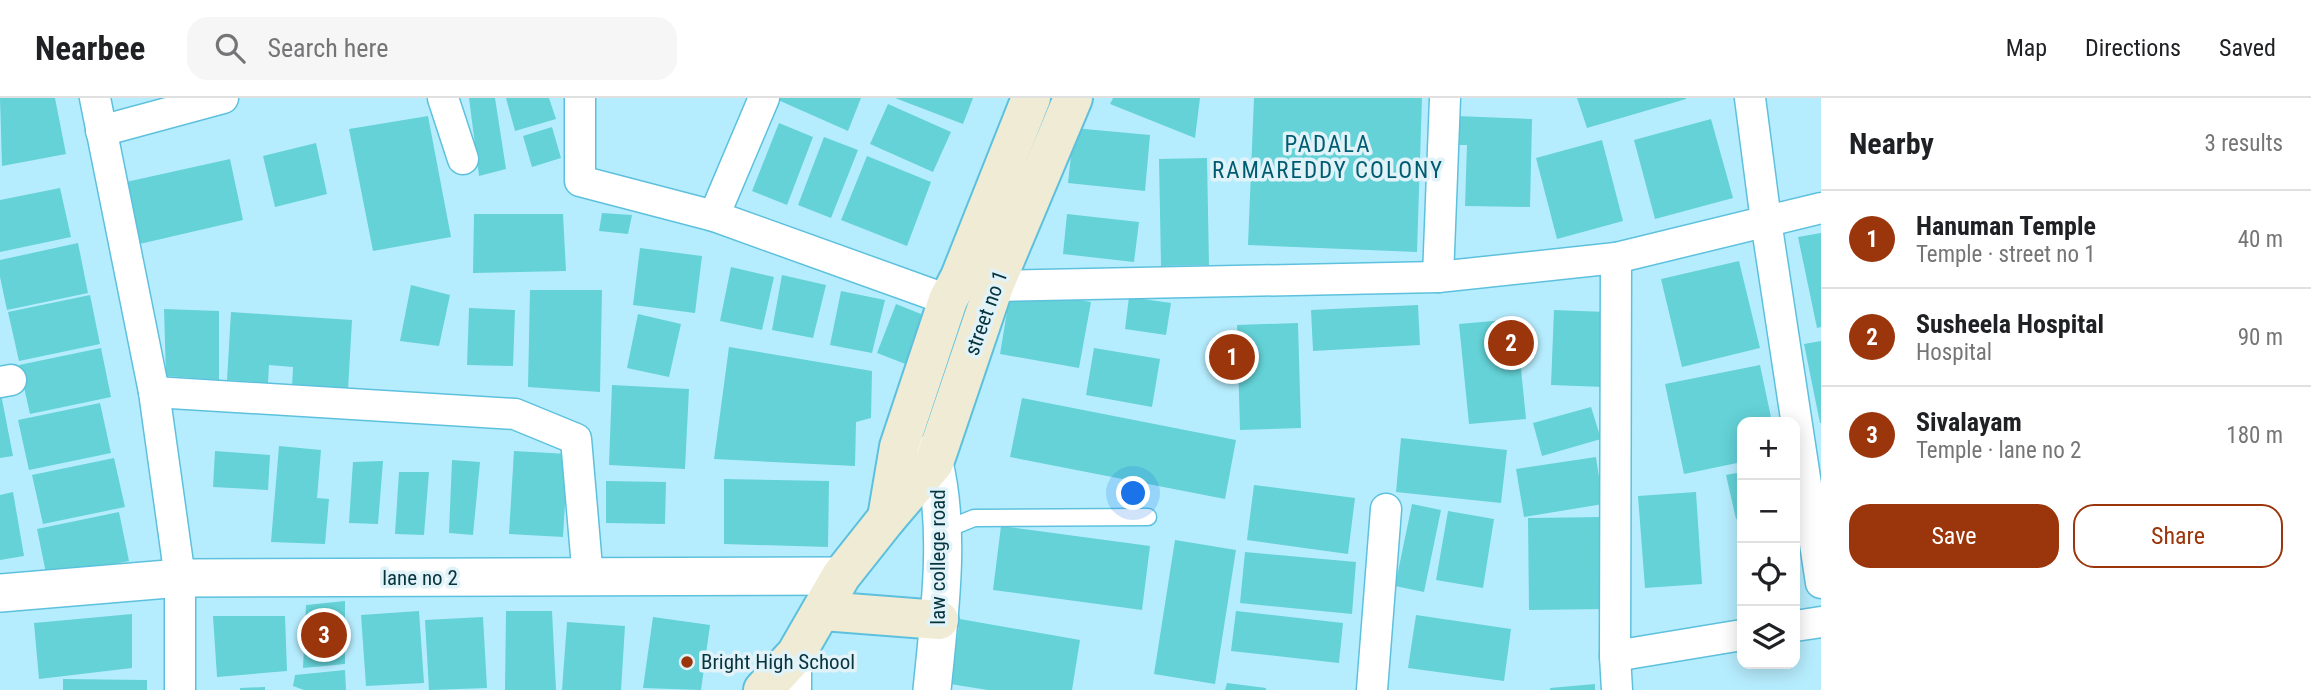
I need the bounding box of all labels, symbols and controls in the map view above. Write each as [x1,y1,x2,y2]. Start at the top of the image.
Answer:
search box [187,17,677,80]
text: Nearbee [35,29,145,68]
icon: search [211,29,249,67]
text: Search here [267,33,388,63]
text: Map [2006,34,2047,62]
text: Directions [2085,34,2181,62]
text: Saved [2219,34,2276,62]
text: Nearby [1849,126,1934,161]
text: 3 results [2205,130,2283,157]
district label: PADALA RAMAREDDY COLONY [1212,131,1444,184]
text: Hanuman Temple [1916,211,2096,241]
text: 1 [1866,226,1878,253]
text: 40 m [2238,226,2283,253]
text: Temple · street no 1 [1916,241,2096,268]
street label: street no 1 [960,267,1012,359]
text: Susheela Hospital [1916,309,2104,339]
pin: 2 [1488,317,1534,369]
text: 2 [1866,324,1878,351]
text: 90 m [2238,324,2283,351]
pin: 1 [1209,331,1255,383]
text: Hospital [1916,339,1992,366]
text: Sivalayam [1916,407,2022,437]
map controls [1737,417,1800,669]
button: + [1737,417,1800,480]
text: 3 [1866,422,1878,449]
text: 180 m [2226,422,2283,449]
text: Temple · lane no 2 [1916,437,2081,464]
your location [1116,476,1150,510]
button: − [1737,480,1800,543]
street label: law college road [926,489,950,625]
button: Save [1849,504,2059,568]
button: Share [2073,504,2283,568]
button: locate [1737,543,1800,606]
street label: lane no 2 [382,566,458,590]
button: layers [1737,606,1800,669]
pin: 3 [301,609,347,661]
place label: Bright High School [701,650,855,674]
marker: Bright High School [679,654,695,670]

